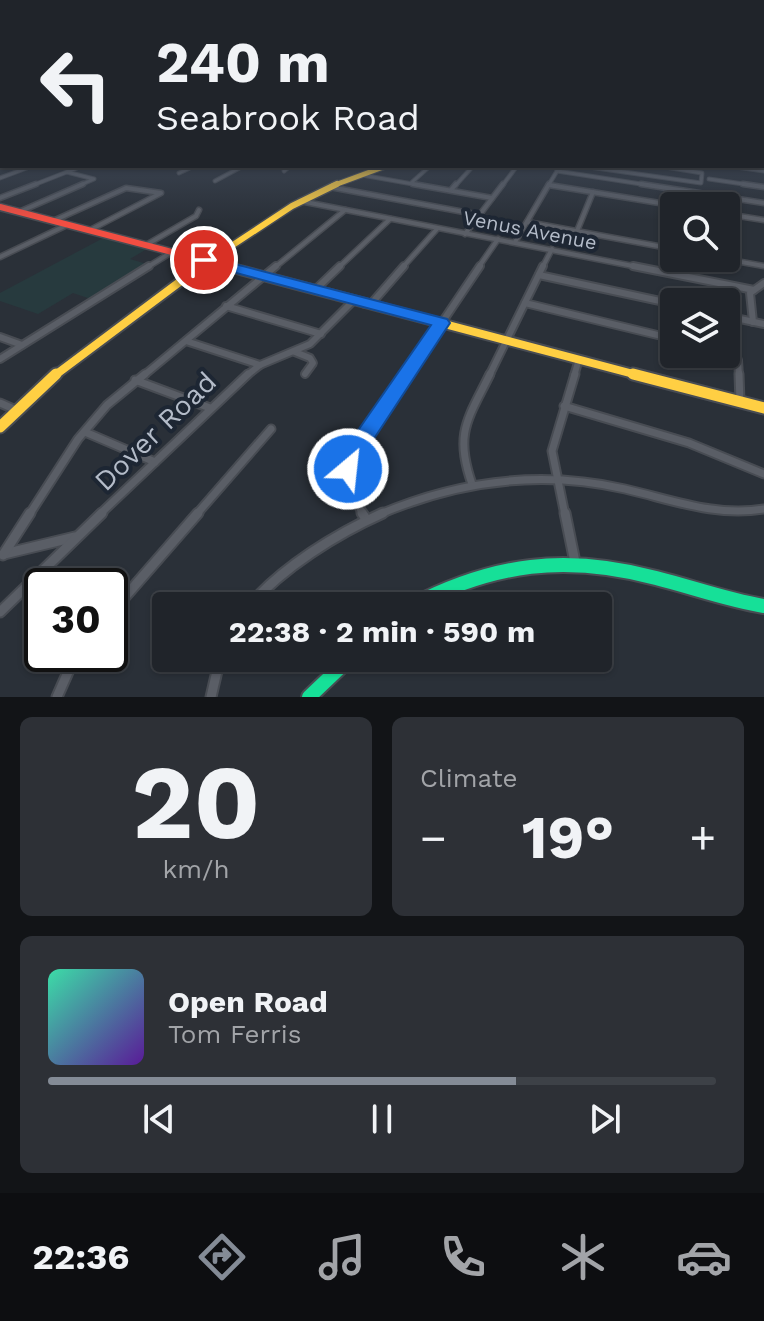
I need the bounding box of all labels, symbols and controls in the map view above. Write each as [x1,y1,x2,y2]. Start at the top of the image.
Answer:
text: 240 m [156,30,330,96]
icon: left [24,32,128,136]
text: Seabrook Road [156,97,420,139]
map controls [660,192,740,368]
button: search [660,192,740,272]
street label: Venus Avenue [461,205,599,255]
pin [170,226,238,294]
icon: arrive [182,238,226,282]
button: layers [660,288,740,368]
street label: Dover Road [88,365,223,498]
position arrow [306,427,390,511]
speed limit sign: 30 [24,568,128,672]
text: 22:38 · 2 min · 590 m [229,614,535,649]
text: 20 [132,741,260,863]
text: Climate [420,763,518,793]
text: 19° [522,802,614,873]
text: − [420,812,447,864]
text: + [689,812,716,864]
text: km/h [163,854,229,884]
text: Open Road [168,984,328,1019]
text: Tom Ferris [168,1019,301,1049]
icon: previous [137,1097,181,1141]
icon: pause [360,1097,404,1141]
icon: next [583,1097,627,1141]
icon: directions [194,1229,250,1285]
icon: music [314,1229,370,1285]
icon: phone [435,1229,491,1285]
icon: climate [555,1229,611,1285]
icon: car [676,1229,732,1285]
text: 22:36 [32,1236,130,1278]

